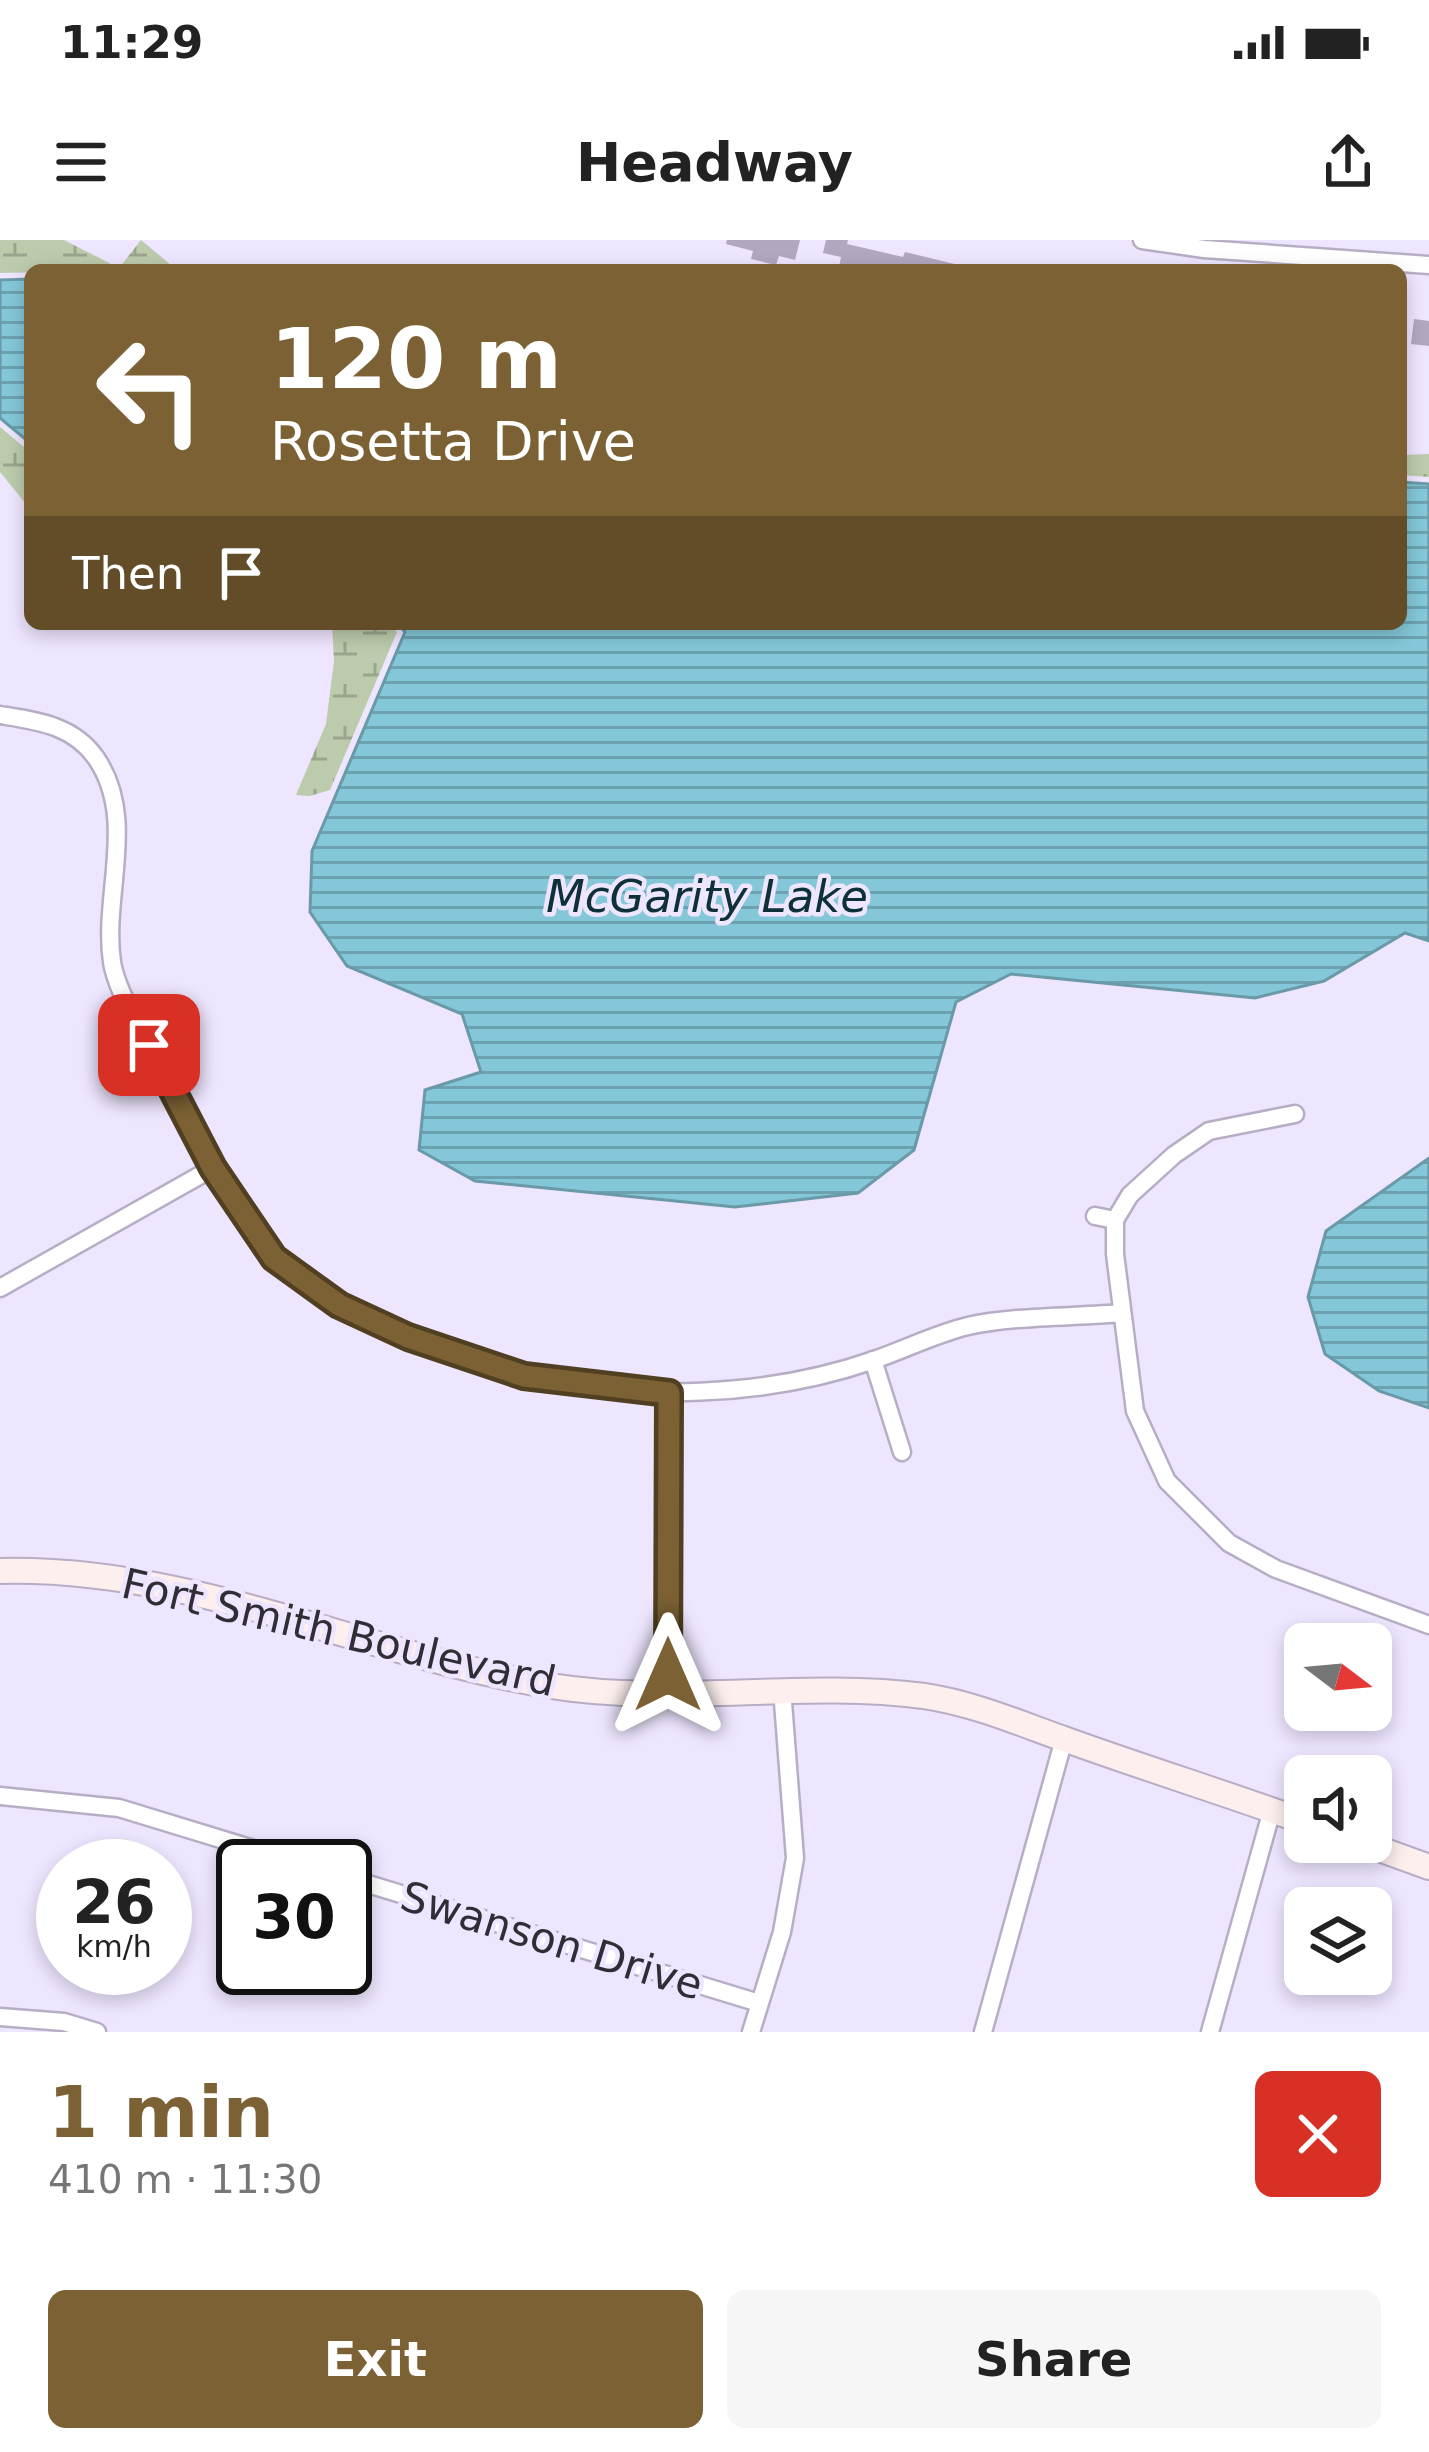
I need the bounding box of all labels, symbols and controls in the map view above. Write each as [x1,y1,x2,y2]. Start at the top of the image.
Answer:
text: 11:29 [60,16,203,69]
icon: menu [48,129,114,195]
icon: share [1315,129,1381,195]
text: Headway [576,131,853,194]
text: 120 m [270,310,562,408]
icon: left [72,312,228,468]
text: Rosetta Drive [270,410,636,473]
icon: arrive [208,540,274,606]
text: Then [72,547,184,600]
water label: McGarity Lake [546,870,868,923]
pin [98,994,200,1096]
icon: arrive [116,1012,182,1078]
street label: Fort Smith Boulevard [117,1559,560,1706]
position arrow [605,1612,731,1738]
north arrow [1284,1623,1392,1731]
map controls [1284,1623,1392,1995]
button: sound [1284,1755,1392,1863]
speed limit sign: 30 [216,1839,372,1995]
text: 26 [72,1867,156,1937]
street label: Swanson Drive [395,1871,709,2010]
button: layers [1284,1887,1392,1995]
text: km/h [76,1929,152,1964]
text: 1 min [48,2070,274,2154]
button: close [1255,2071,1381,2197]
text: 410 m · 11:30 [48,2157,322,2202]
button: Exit [48,2290,703,2428]
button: Share [727,2290,1381,2428]

